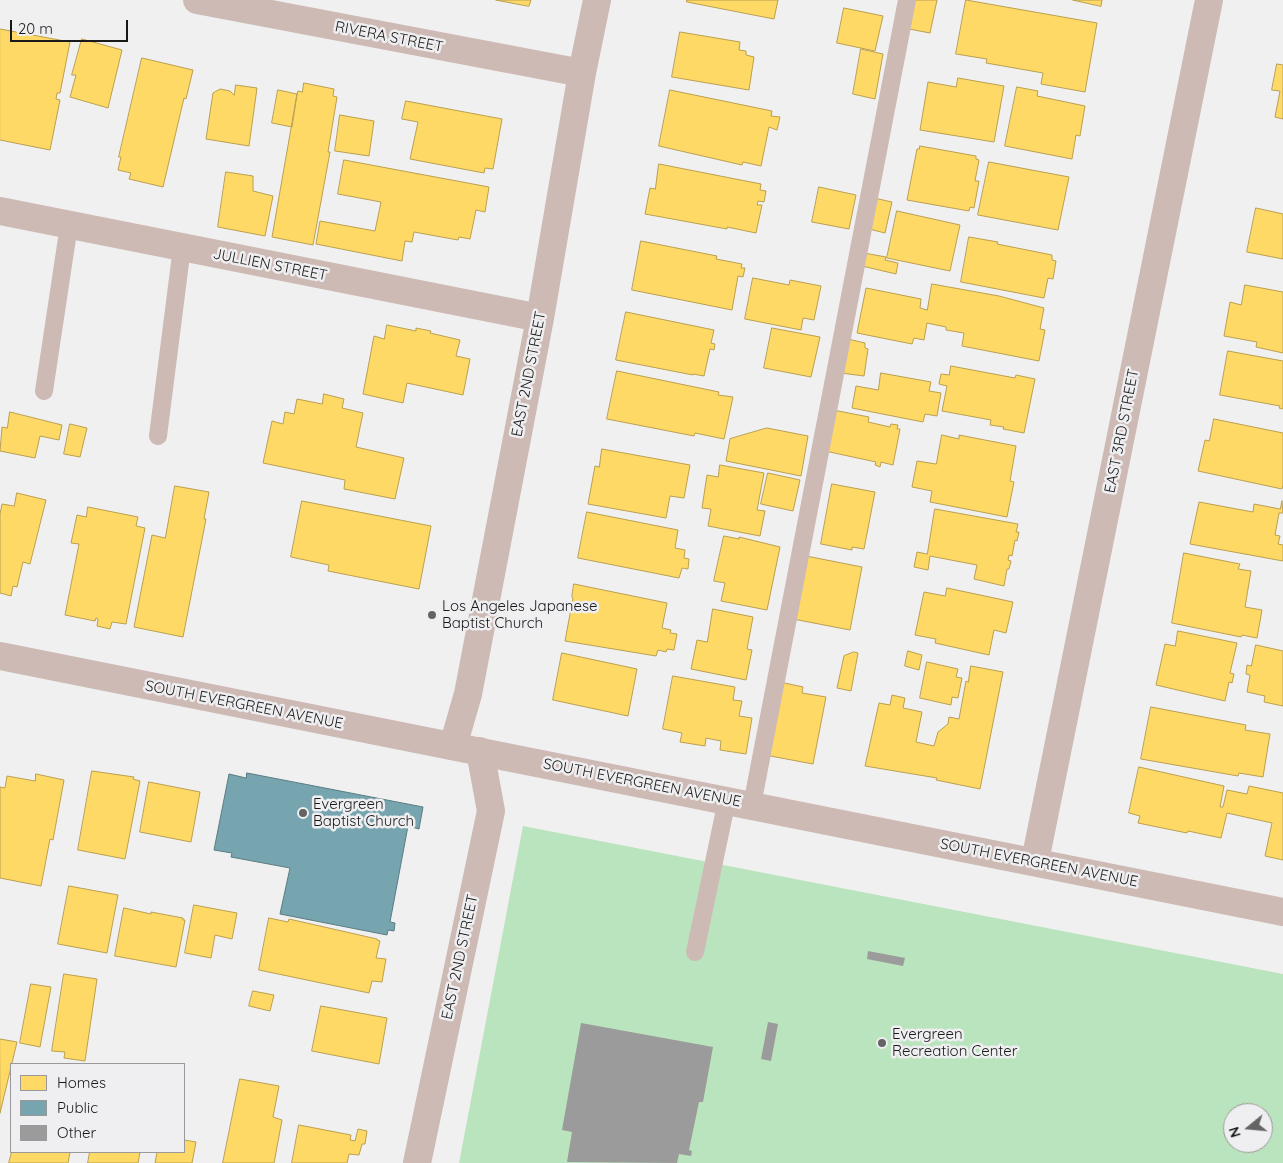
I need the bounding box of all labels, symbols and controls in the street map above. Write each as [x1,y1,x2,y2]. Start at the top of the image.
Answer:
scale bar [12,10,130,42]
street label: RIVERA STREET [333,18,445,56]
text: 20 m [18,19,53,38]
street label: JULLIEN STREET [211,245,329,285]
street label: EAST 2ND STREET [508,310,550,438]
street label: EAST 3RD STREET [1101,367,1143,495]
place label: Los Angeles Japanese Baptist Church [442,597,597,632]
marker: Los Angeles Japanese Baptist Church [426,609,438,621]
street label: SOUTH EVERGREEN AVENUE [144,677,344,733]
street label: SOUTH EVERGREEN AVENUE [542,755,742,811]
place label: Evergreen Baptist Church [313,795,414,830]
marker: Evergreen Baptist Church [297,807,309,819]
street label: SOUTH EVERGREEN AVENUE [939,835,1139,891]
street label: EAST 2ND STREET [438,893,482,1021]
place label: Evergreen Recreation Center [892,1025,1018,1060]
marker: Evergreen Recreation Center [876,1037,888,1049]
legend [10,1063,185,1153]
text: Homes [57,1073,106,1092]
text: Public [57,1098,98,1117]
north arrow [1223,1103,1273,1153]
text: Other [57,1123,96,1142]
text: N [1225,1125,1245,1140]

